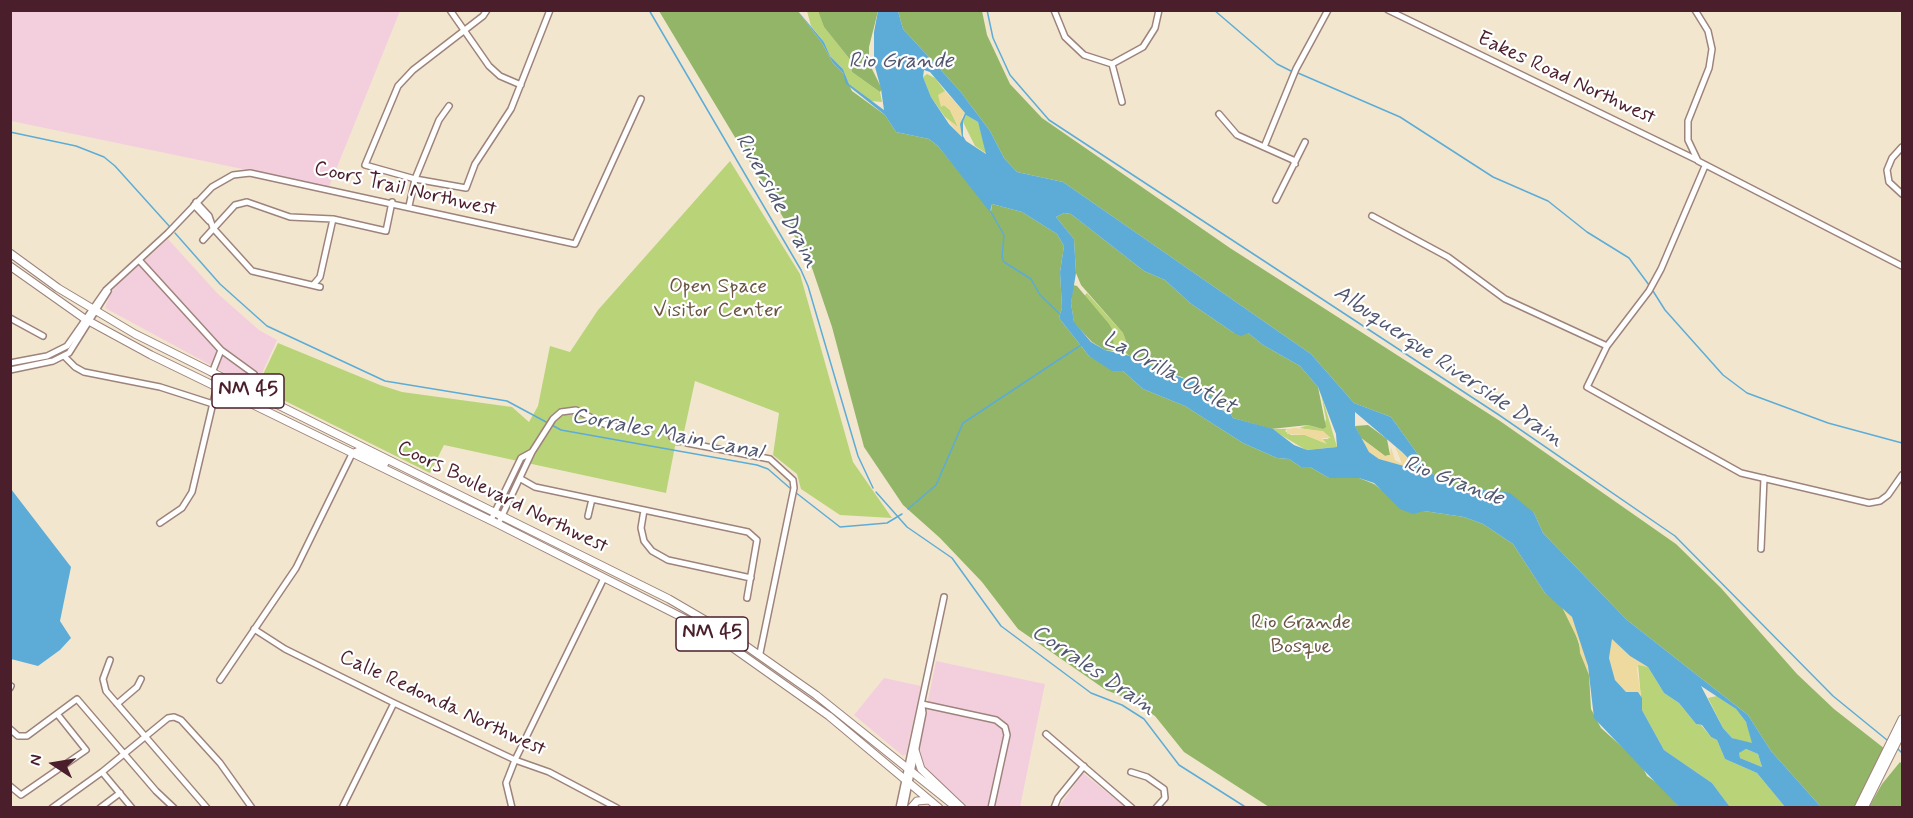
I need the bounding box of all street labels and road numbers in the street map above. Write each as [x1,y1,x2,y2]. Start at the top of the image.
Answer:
street label: Eakes Road Northwest [1473,27,1659,131]
street label: Coors Trail Northwest [311,157,499,223]
road number: NM 45 [212,374,284,408]
street label: Coors Boulevard Northwest [392,436,612,560]
road number: NM 45 [676,617,748,651]
street label: Calle Redonda Northwest [335,645,549,763]

